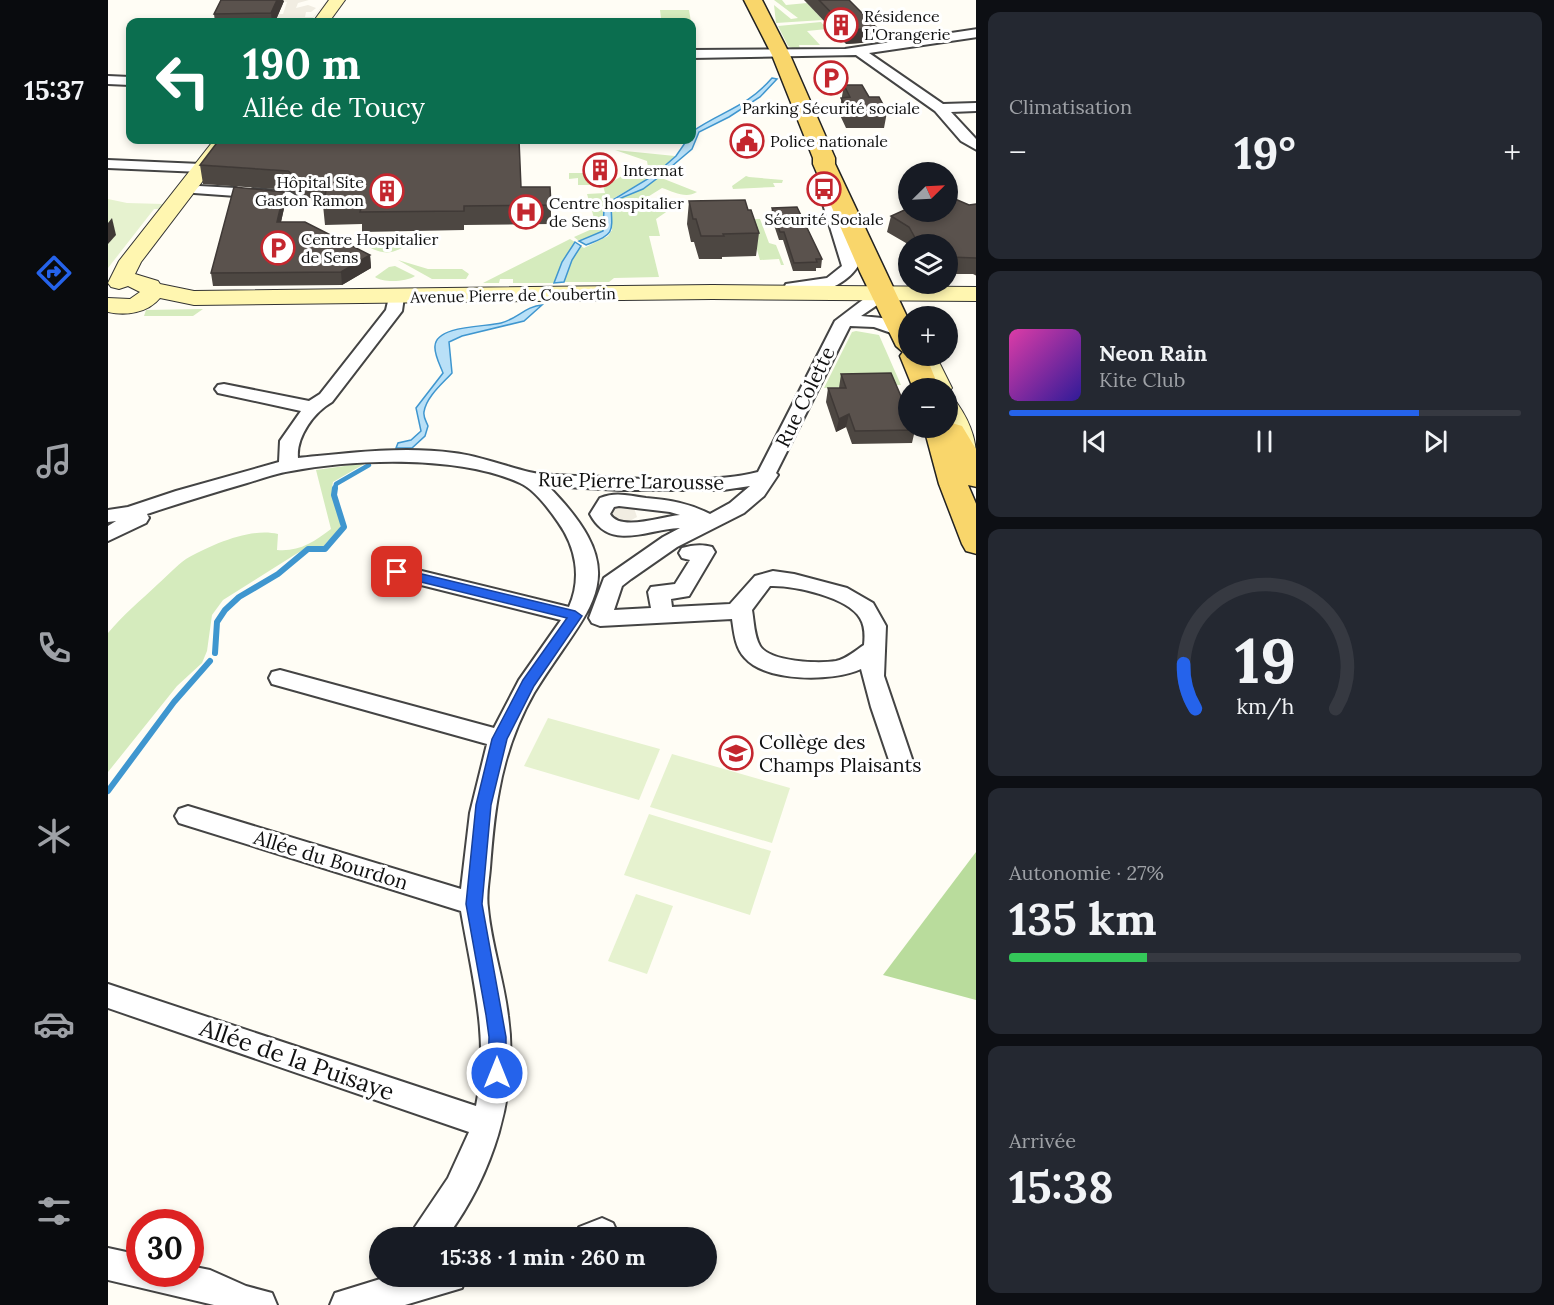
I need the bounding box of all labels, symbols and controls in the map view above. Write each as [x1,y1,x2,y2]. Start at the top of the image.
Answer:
place label: Résidence L'Orangerie [864,6,951,44]
building icon: Résidence L'Orangerie [823,7,859,43]
text: 190 m [243,37,361,91]
icon: left [144,42,222,120]
parking icon: Parking Sécurité sociale [813,60,849,96]
text: 15:37 [24,73,84,107]
text: Allée de Toucy [243,90,425,124]
text: Climatisation [1009,94,1132,119]
place label: Parking Sécurité sociale [742,98,920,118]
public building icon: Police nationale [729,123,765,159]
text: 19° [1234,124,1296,181]
place label: Police nationale [770,131,888,151]
text: − [1009,131,1027,173]
text: + [1503,131,1521,173]
building icon: Internat [582,152,618,188]
place label: Internat [623,160,684,180]
north arrow [898,162,958,222]
map controls [898,162,958,438]
bus stop icon: Sécurité Sociale [806,171,842,207]
place label: Hôpital Site Gaston Ramon [255,172,364,210]
building icon: Hôpital Site Gaston Ramon [369,173,405,209]
place label: Centre hospitalier de Sens [549,193,684,231]
hospital icon: Centre hospitalier de Sens [508,194,544,230]
place label: Sécurité Sociale [764,209,884,229]
place label: Centre Hospitalier de Sens [301,229,438,267]
parking icon: Centre Hospitalier de Sens [260,230,296,266]
button: layers [898,234,958,294]
icon: directions [33,252,75,294]
street label: Avenue Pierre de Coubertin [409,283,616,307]
button: + [898,306,958,366]
text: Neon Rain [1099,339,1207,367]
street label: Rue Colette [769,342,840,451]
text: Kite Club [1099,367,1185,392]
button: − [898,378,958,438]
icon: previous [1078,425,1111,458]
icon: pause [1248,425,1281,458]
icon: next [1419,425,1452,458]
icon: music [33,440,75,482]
street label: Rue Pierre Larousse [538,466,725,495]
pin [371,546,422,597]
icon: arrive [380,555,413,588]
text: 19 [1234,621,1296,701]
icon: phone [33,627,75,669]
text: km/h [1236,693,1294,721]
place label: Collège des Champs Plaisants [759,729,922,777]
school or university icon: Collège des Champs Plaisants [718,735,754,771]
icon: climate [33,815,75,857]
street label: Allée du Bourdon [250,824,411,895]
text: Autonomie · 27% [1009,860,1164,885]
text: 135 km [1009,890,1157,947]
icon: car [33,1003,75,1045]
street label: Allée de la Puisaye [195,1011,398,1107]
position arrow [465,1041,529,1105]
text: Arrivée [1009,1128,1076,1153]
text: 15:38 [1009,1158,1114,1215]
icon: filters [33,1190,75,1232]
speed limit sign: 30 [126,1209,204,1287]
text: 15:38 · 1 min · 260 m [441,1243,645,1271]

